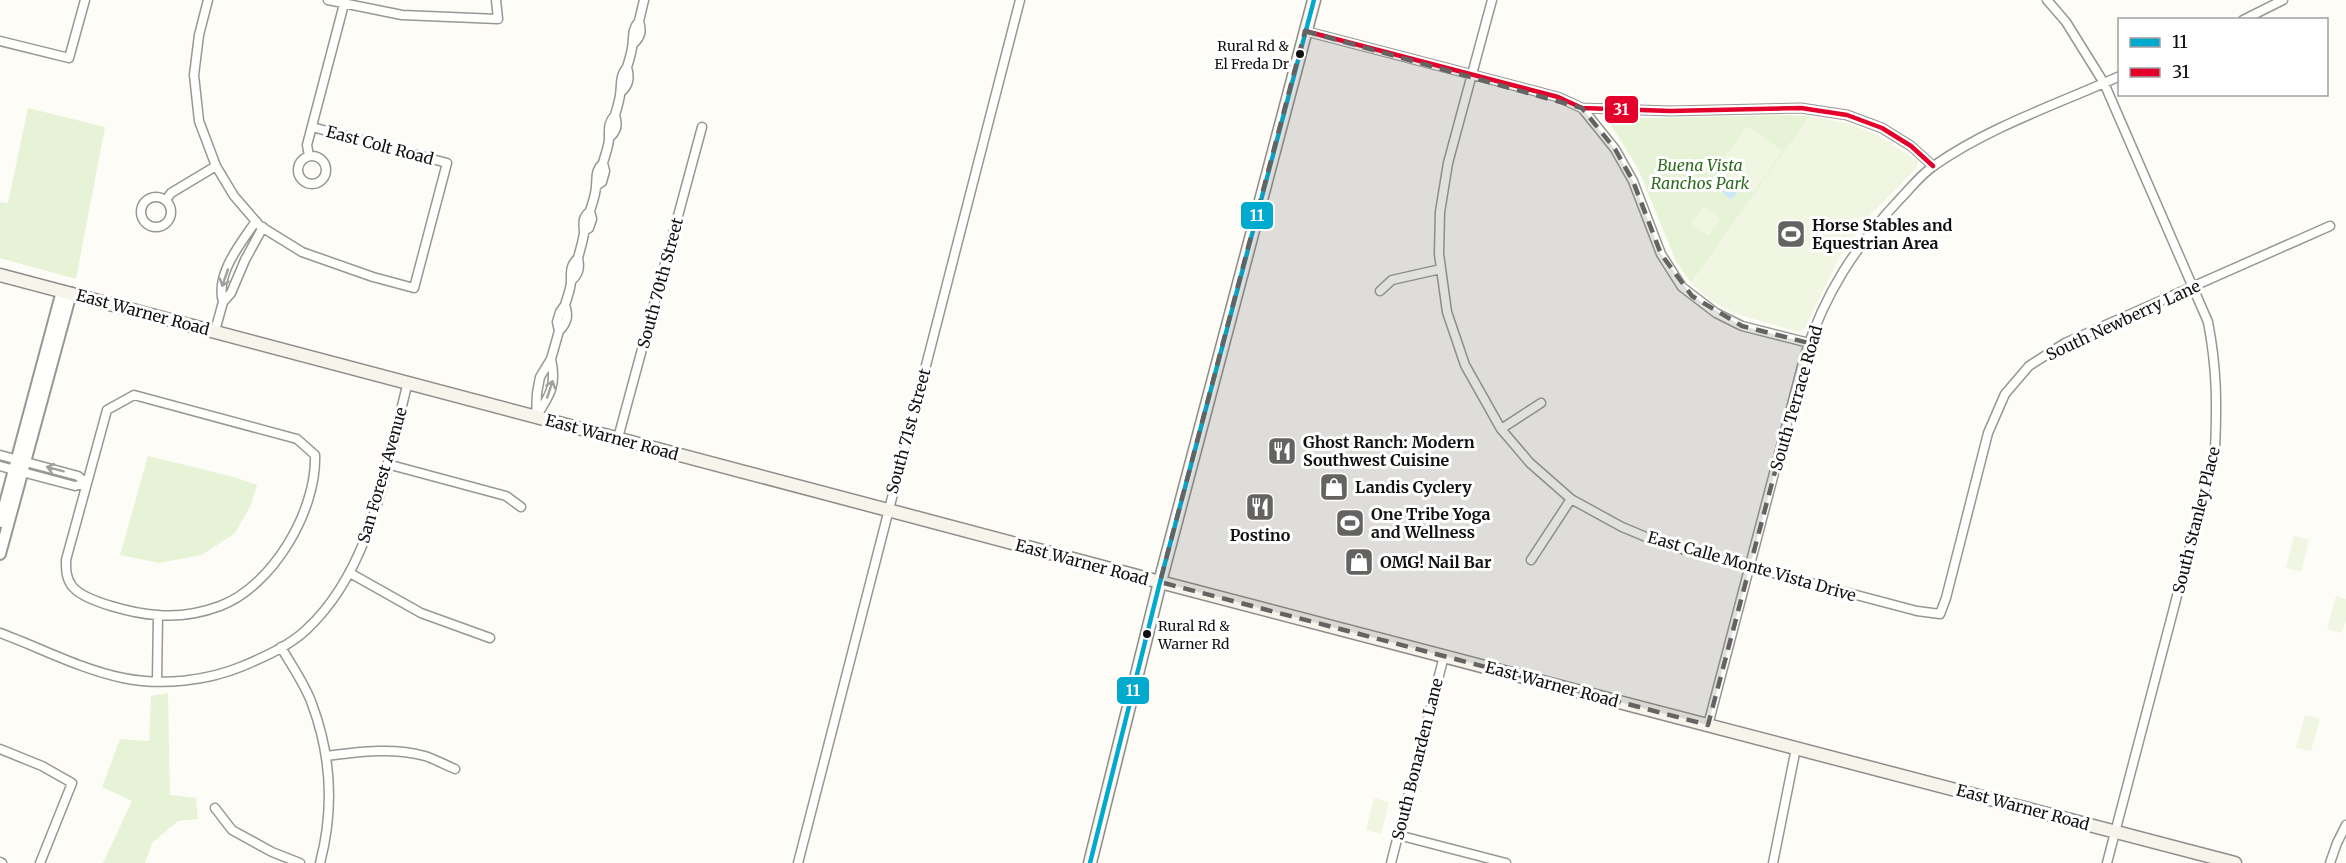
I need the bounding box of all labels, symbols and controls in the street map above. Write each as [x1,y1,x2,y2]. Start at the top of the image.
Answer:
legend [2118,18,2328,96]
text: 11 [2172,30,2188,53]
place label: Rural Rd & El Freda Dr [1214,37,1289,73]
marker: Rural Rd & El Freda Dr [1294,48,1306,60]
text: 31 [2172,60,2190,83]
line badge: 31 [1604,95,1639,124]
text: 31 [1613,99,1630,119]
street label: East Colt Road [324,121,436,169]
park label: Buena Vista Ranchos Park [1651,155,1750,193]
line badge: 11 [1240,201,1274,230]
text: 11 [1250,205,1265,225]
street label: South 70th Street [633,215,687,351]
place label: Horse Stables and Equestrian Area [1812,215,1953,253]
sports icon: Horse Stables and Equestrian Area [1775,218,1807,250]
one-way arrow [218,268,229,287]
street label: South Newberry Lane [2043,275,2203,365]
street label: East Warner Road [74,285,212,339]
street label: South Terrace Road [1766,323,1826,473]
street label: South 71st Street [882,365,935,496]
one-way arrow [546,380,557,399]
street label: San Forest Avenue [353,405,411,545]
street label: East Warner Road [543,410,681,464]
place label: Ghost Ranch: Modern Southwest Cuisine [1303,432,1475,470]
restaurant icon: Ghost Ranch: Modern Southwest Cuisine [1266,435,1298,467]
street label: South Stanley Place [2168,444,2224,596]
one-way arrow [46,463,65,474]
shop icon: Landis Cyclery [1318,471,1350,503]
place label: Landis Cyclery [1355,477,1472,497]
restaurant icon: Postino [1244,491,1276,523]
place label: One Tribe Yoga and Wellness [1371,504,1490,542]
sports icon: One Tribe Yoga and Wellness [1334,507,1366,539]
place label: Postino [1230,525,1291,545]
street label: East Calle Monte Vista Drive [1646,527,1858,605]
street label: East Warner Road [1013,535,1151,589]
shop icon: OMG! Nail Bar [1343,546,1375,578]
place label: OMG! Nail Bar [1380,552,1492,572]
place label: Rural Rd & Warner Rd [1157,617,1230,653]
marker: Rural Rd & Warner Rd [1141,628,1153,640]
street label: East Warner Road [1483,657,1621,711]
line badge: 11 [1116,676,1150,705]
street label: South Bonarden Lane [1387,676,1447,842]
text: 11 [1126,680,1141,700]
street label: East Warner Road [1954,780,2092,834]

